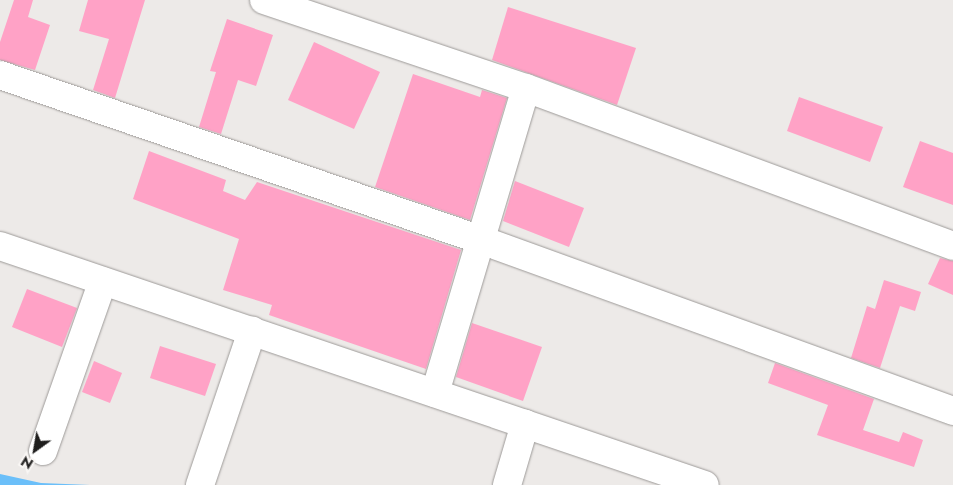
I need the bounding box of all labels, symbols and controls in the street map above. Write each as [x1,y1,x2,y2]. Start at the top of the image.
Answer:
north arrow [10,425,60,475]
text: N [17,451,37,474]

